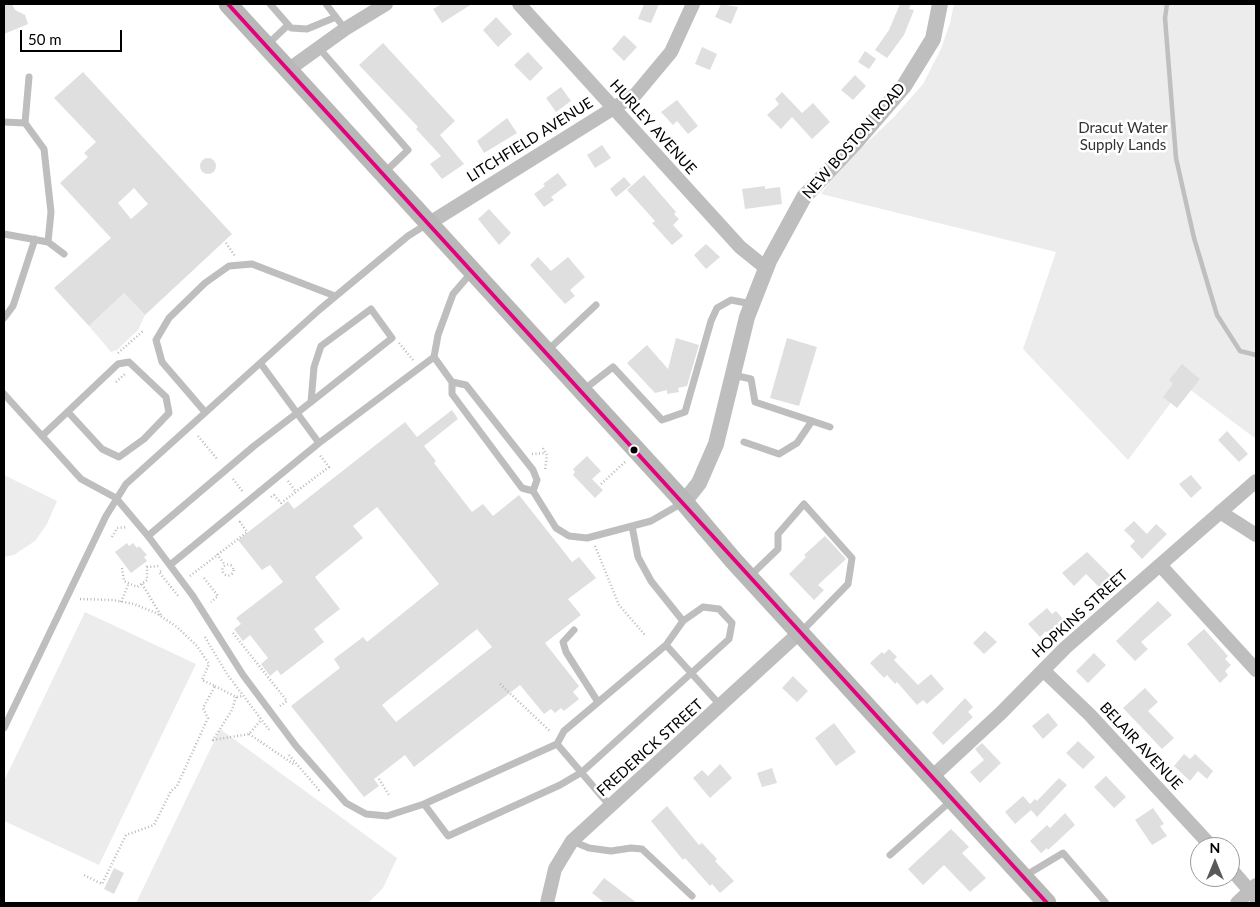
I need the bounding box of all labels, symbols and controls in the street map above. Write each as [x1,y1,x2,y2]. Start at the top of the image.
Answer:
scale bar [22,20,125,52]
text: 50 m [28,30,62,48]
street label: HURLEY AVENUE [606,76,700,178]
street label: NEW BOSTON ROAD [799,79,909,203]
street label: LITCHFIELD AVENUE [464,94,596,186]
park label: Dracut Water Supply Lands [1078,119,1168,154]
unlabelled marker [629,445,639,455]
street label: HOPKINS STREET [1028,566,1132,662]
street label: FREDERICK STREET [593,696,707,800]
street label: BELAIR AVENUE [1096,699,1186,793]
north arrow [1190,837,1240,887]
text: N [1210,839,1220,856]

